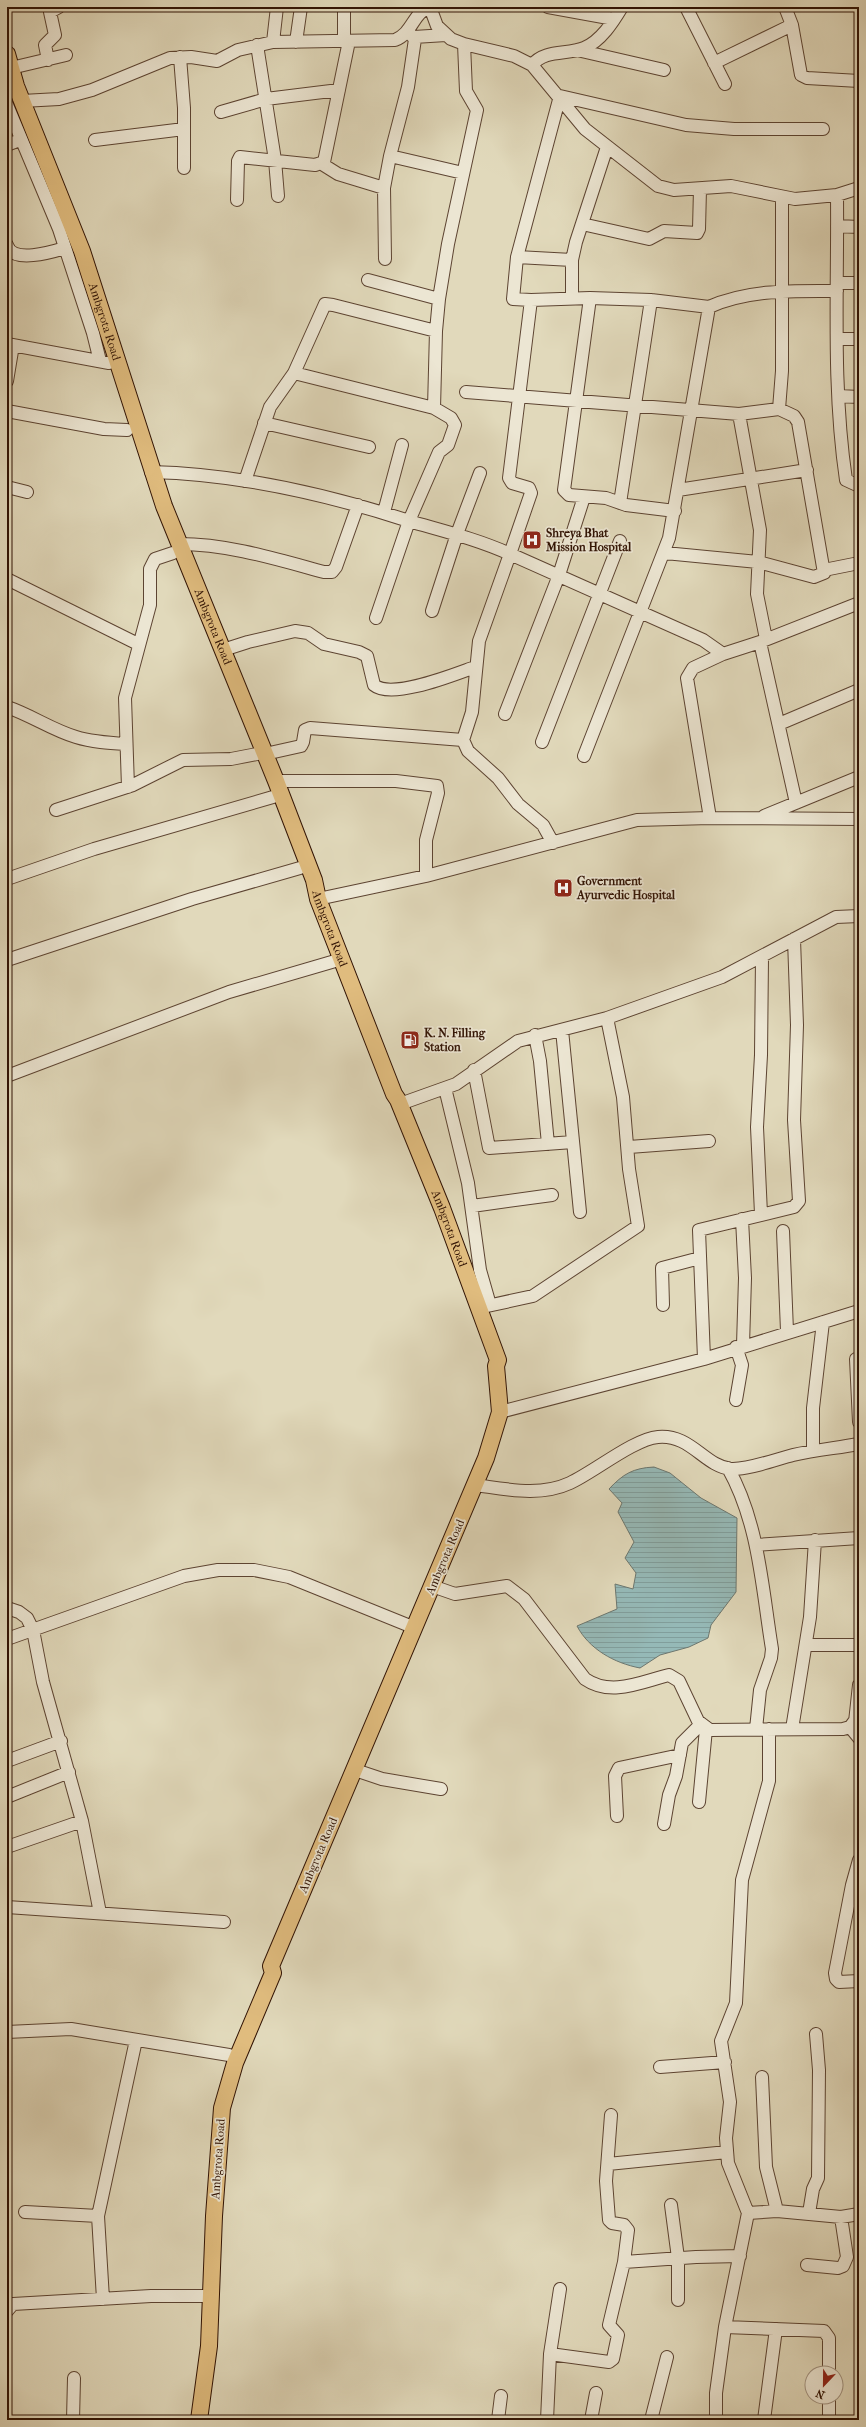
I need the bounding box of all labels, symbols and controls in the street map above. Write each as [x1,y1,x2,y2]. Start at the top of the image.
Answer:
street label: Ambgrota Road [85,280,124,362]
place label: Shreya Bhat Mission Hospital [545,526,632,555]
hospital icon: Shreya Bhat Mission Hospital [521,529,543,551]
street label: Ambgrota Road [191,586,235,667]
place label: Government Ayurvedic Hospital [576,874,676,903]
hospital icon: Government Ayurvedic Hospital [552,877,574,899]
street label: Ambgrota Road [309,888,351,969]
place label: K. N. Filling Station [424,1026,486,1054]
fuel station icon: K. N. Filling Station [399,1029,421,1051]
street label: Ambgrota Road [428,1187,470,1269]
street label: Ambgrota Road [422,1517,467,1598]
street label: Ambgrota Road [295,1815,340,1896]
street label: Ambgrota Road [208,2118,228,2201]
north arrow [804,2365,844,2405]
text: N [814,2386,827,2401]

